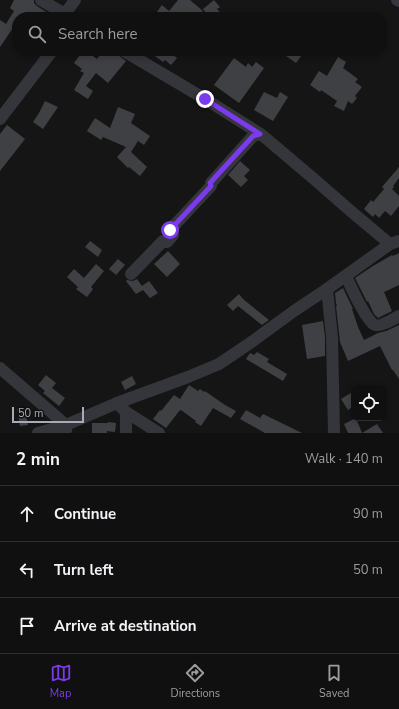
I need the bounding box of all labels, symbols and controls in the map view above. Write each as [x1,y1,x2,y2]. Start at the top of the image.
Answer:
search box [12,12,387,56]
icon: search [26,23,48,45]
text: Search here [58,24,138,44]
route end [196,90,214,108]
route start [161,221,179,239]
map controls [351,385,387,421]
button: locate [351,385,387,421]
scale bar [12,405,84,424]
text: 50 m [18,406,43,421]
text: 2 min [16,448,60,471]
text: Walk · 140 m [305,450,383,468]
icon: ahead [16,503,38,525]
text: Continue [54,504,116,524]
text: 90 m [353,505,383,523]
icon: left [16,559,38,581]
text: Turn left [54,560,113,580]
text: 50 m [353,561,383,579]
icon: arrive [16,615,38,637]
text: Arrive at destination [54,616,197,636]
tab: Map [50,662,72,701]
tab: Directions [171,662,220,701]
tab: Saved [319,662,349,701]

